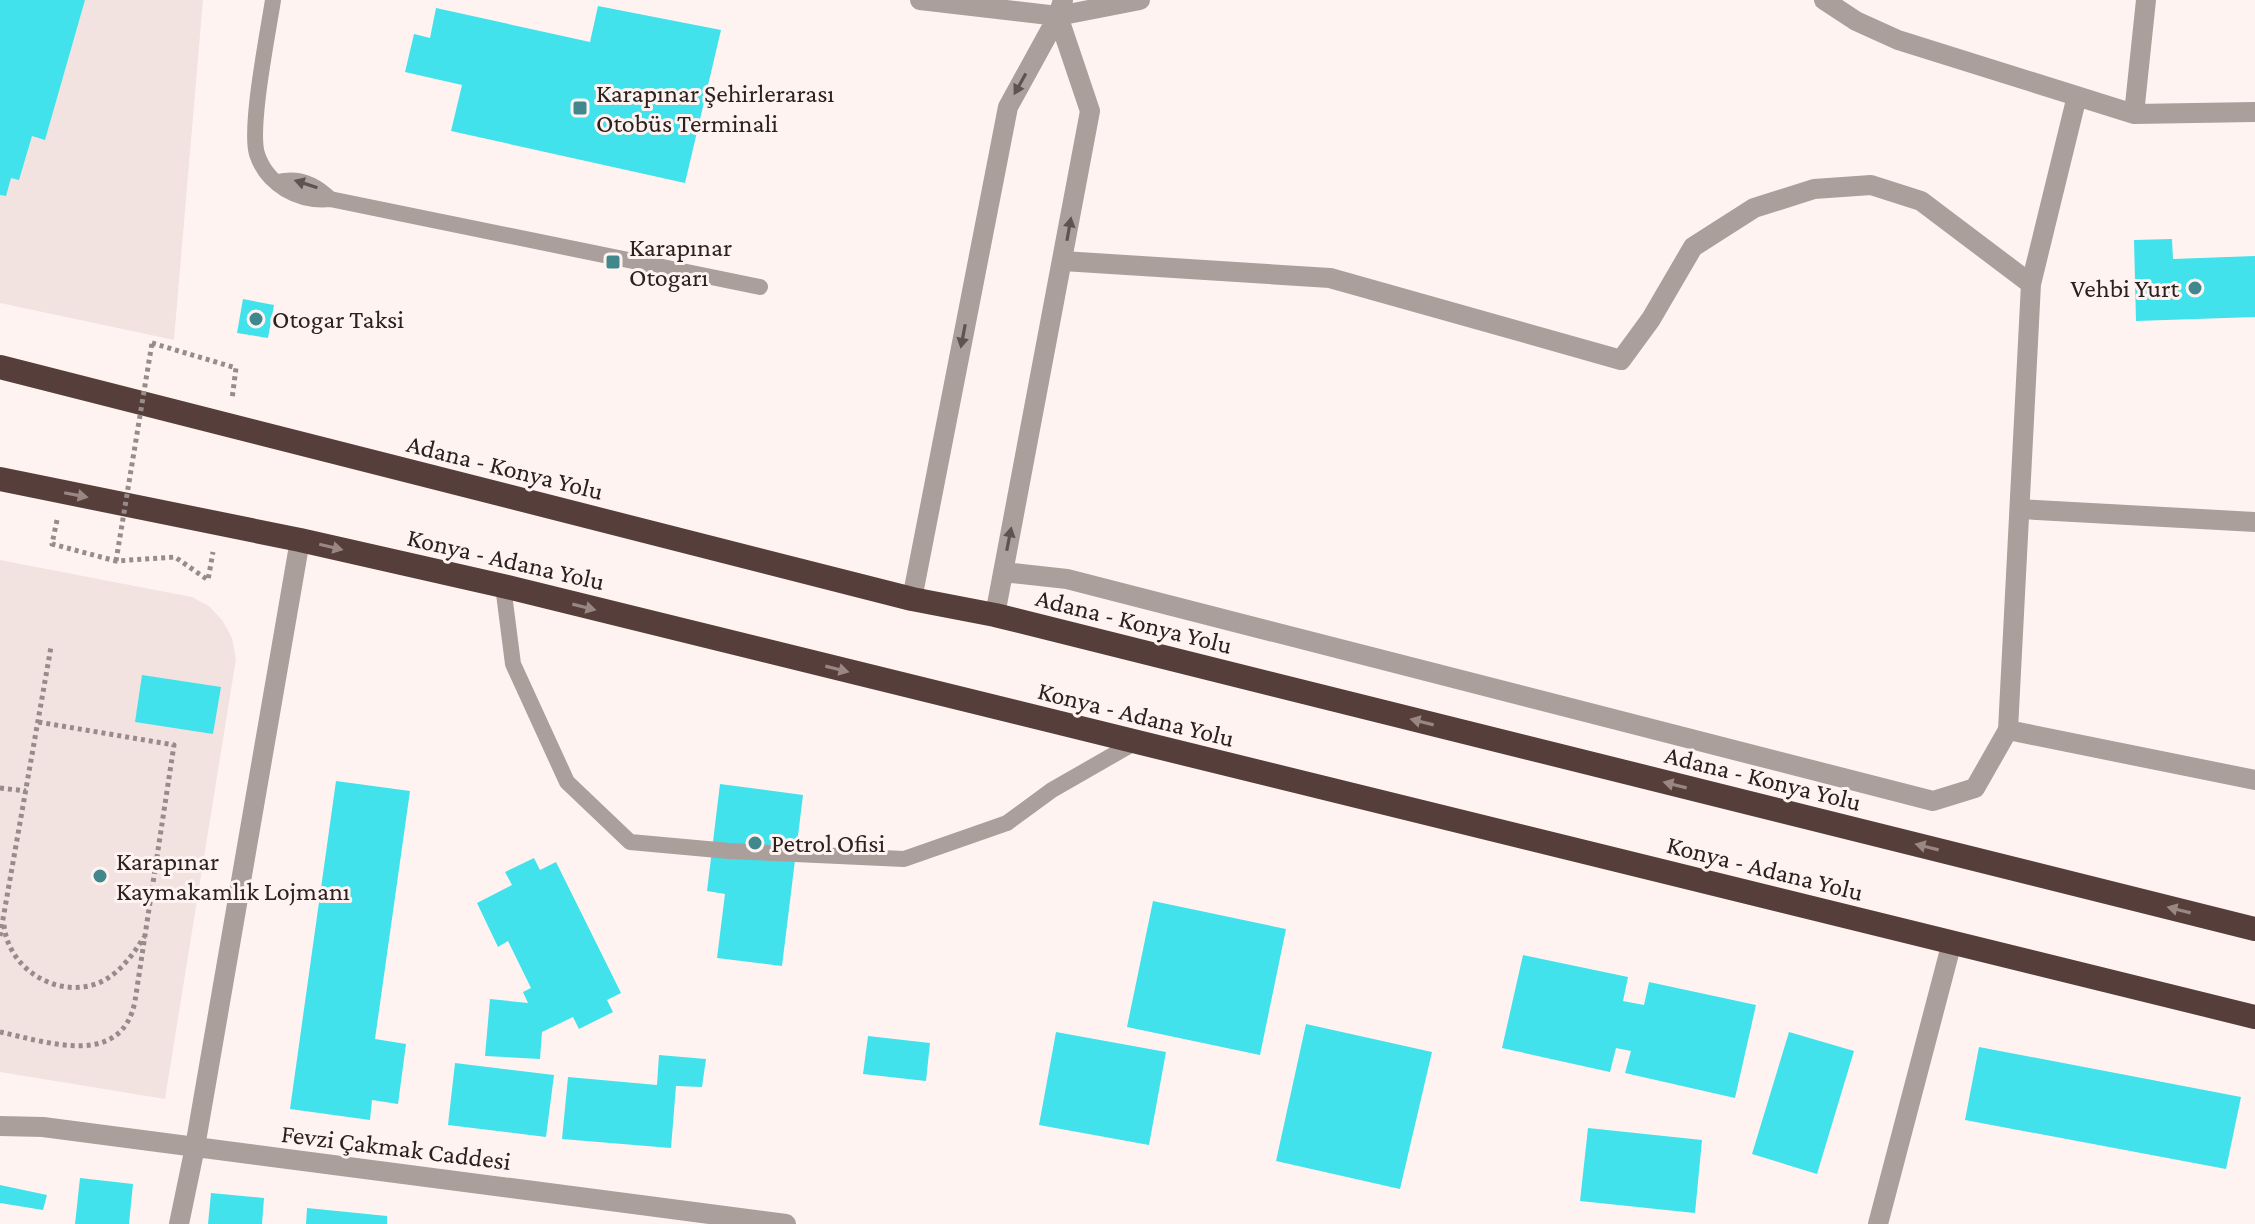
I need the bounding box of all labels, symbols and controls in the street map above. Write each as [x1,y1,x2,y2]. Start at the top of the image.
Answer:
one-way arrow [1014,73,1028,95]
place label: Karapınar Şehirlerarası Otobüs Terminali [596,79,834,138]
marker: Karapınar Şehirlerarası Otobüs Terminali [571,99,589,117]
one-way arrow [294,178,318,190]
one-way arrow [1064,216,1076,241]
place label: Karapınar Otogarı [629,233,732,292]
marker: Karapınar Otogarı [604,253,622,271]
place label: Vehbi Yurt [2071,274,2179,303]
marker: Vehbi Yurt [2186,279,2204,297]
place label: Otogar Taksi [272,305,404,334]
marker: Otogar Taksi [247,310,265,328]
one-way arrow [956,324,969,349]
street label: Adana - Konya Yolu [404,429,606,506]
one-way arrow [64,489,89,501]
street label: Konya - Adana Yolu [405,523,607,596]
one-way arrow [1003,526,1016,551]
one-way arrow [319,541,344,554]
street label: Adana - Konya Yolu [1033,583,1235,660]
one-way arrow [572,601,597,613]
one-way arrow [824,663,849,676]
street label: Konya - Adana Yolu [1035,676,1237,753]
one-way arrow [1410,715,1435,727]
street label: Adana - Konya Yolu [1662,740,1864,817]
one-way arrow [1662,778,1687,790]
place label: Petrol Ofisi [771,829,885,858]
street label: Konya - Adana Yolu [1664,830,1866,907]
marker: Petrol Ofisi [746,834,764,852]
one-way arrow [1914,841,1939,853]
place label: Karapınar Kaymakamlık Lojmanı [116,847,350,906]
marker: Karapınar Kaymakamlık Lojmanı [91,867,109,885]
one-way arrow [2167,903,2192,916]
street label: Fevzi Çakmak Caddesi [279,1119,513,1176]

